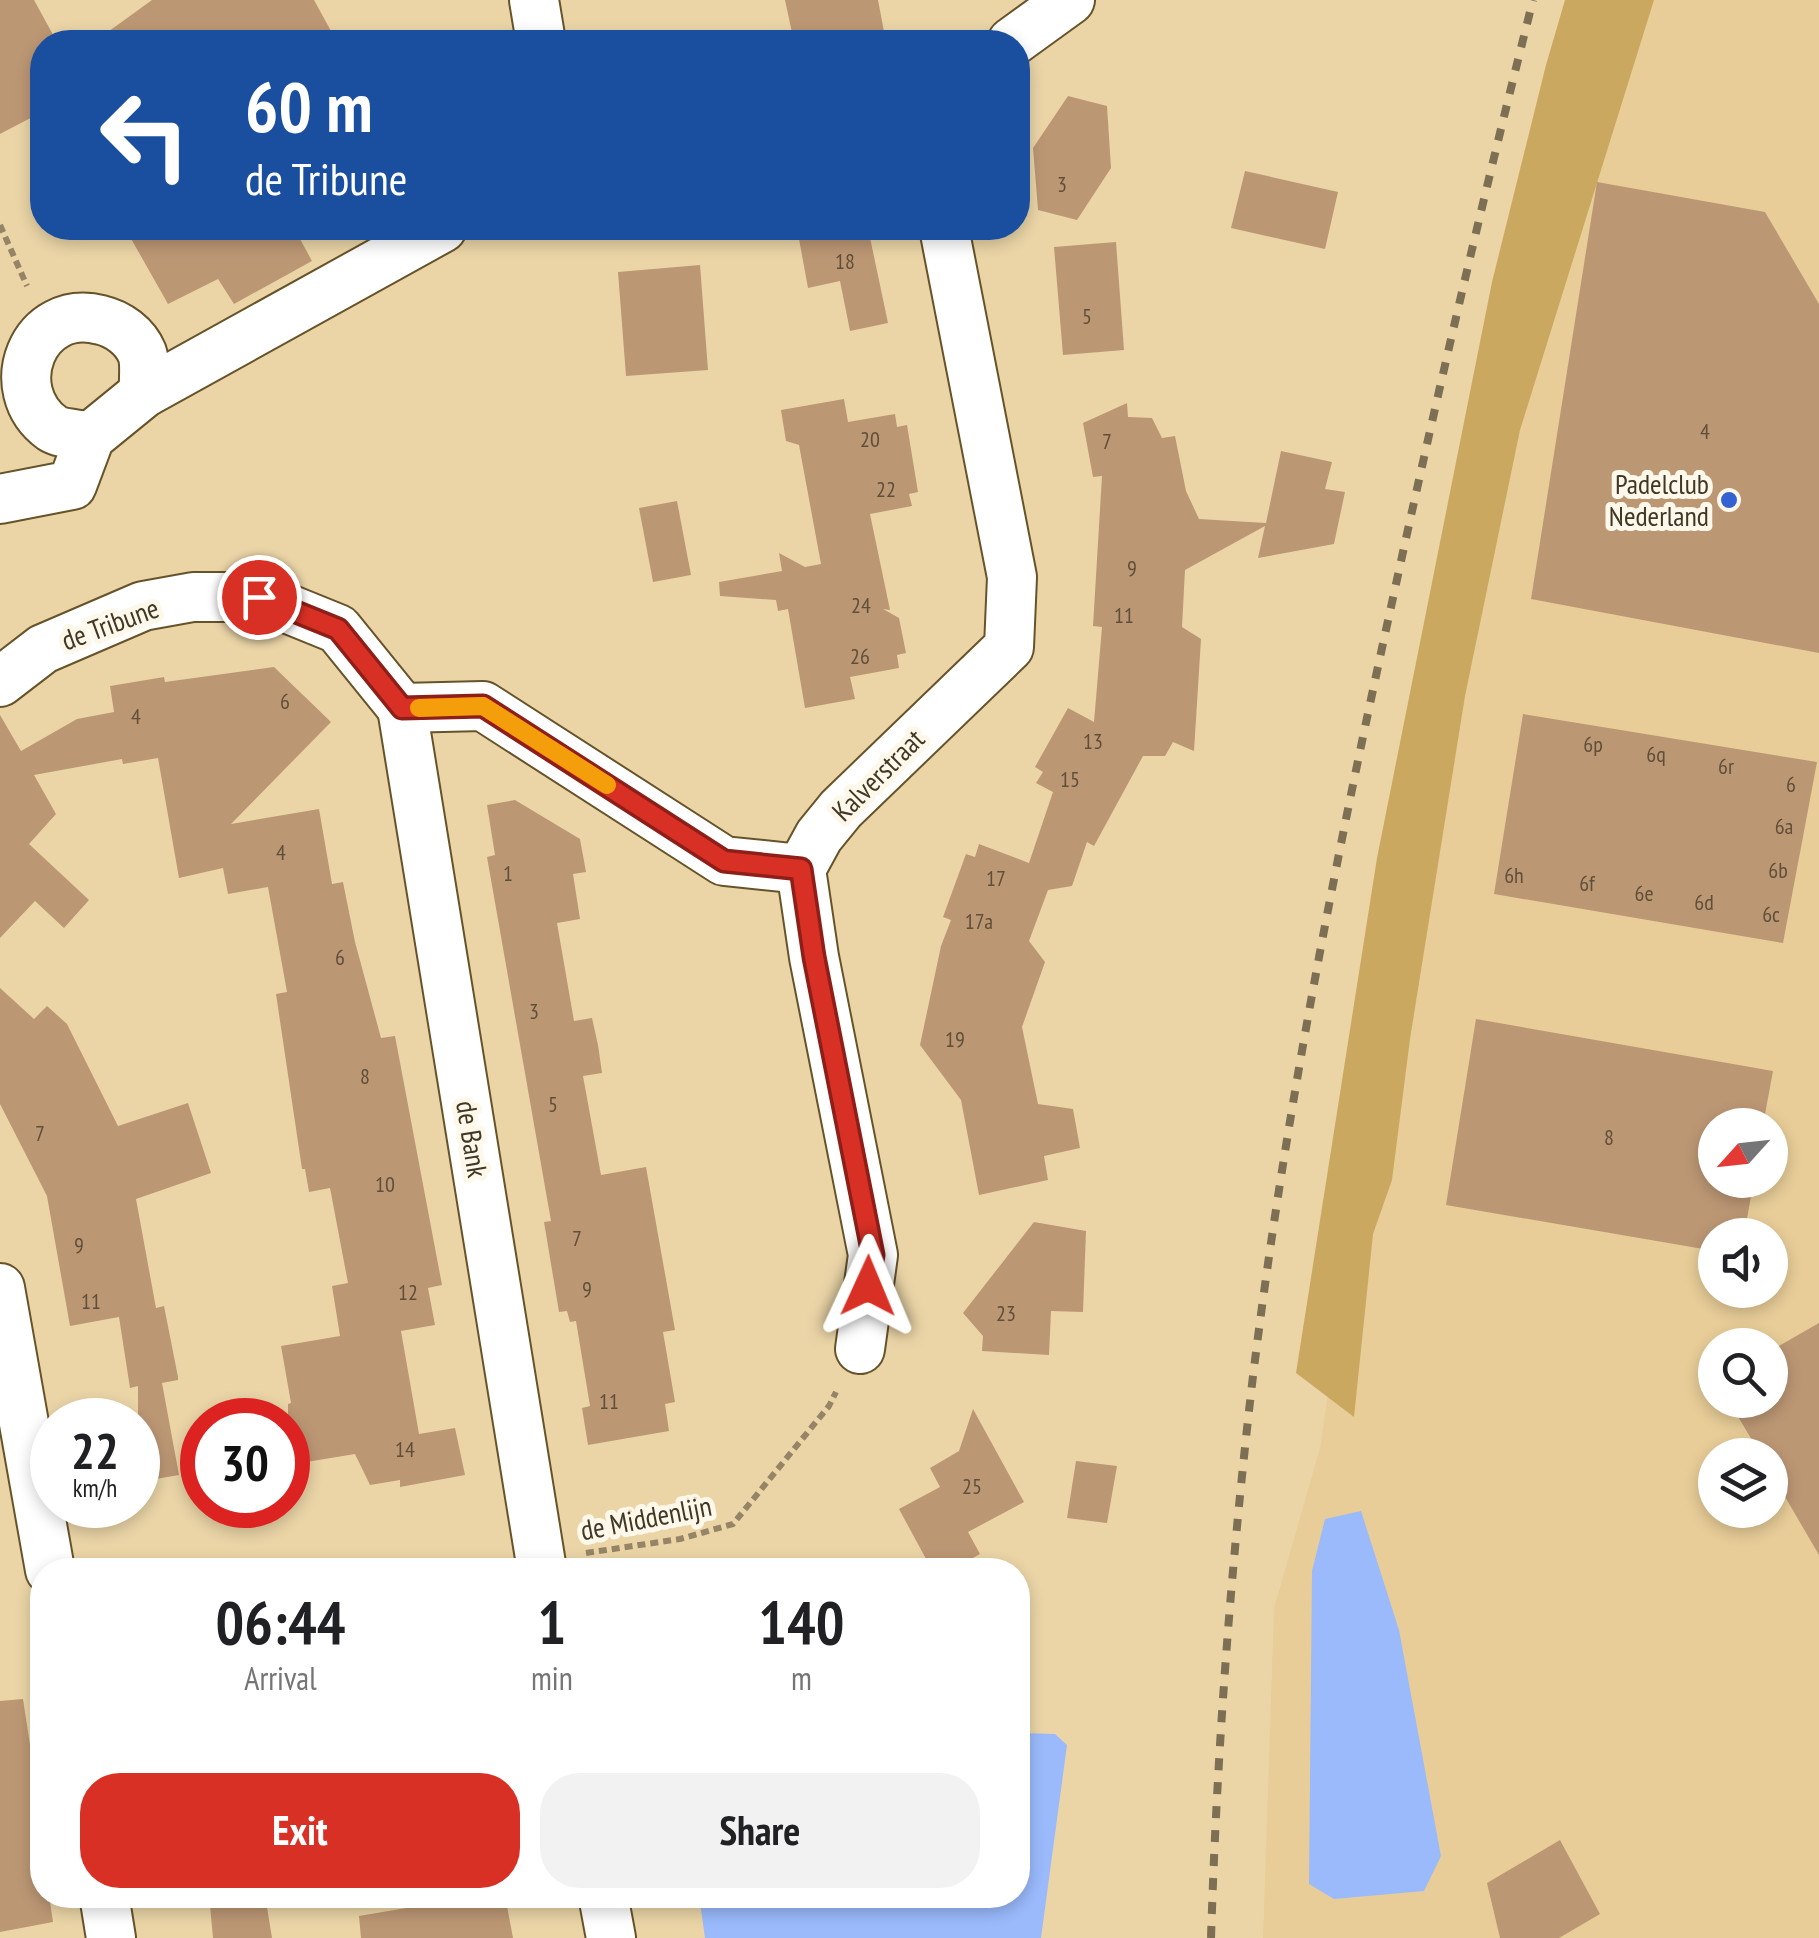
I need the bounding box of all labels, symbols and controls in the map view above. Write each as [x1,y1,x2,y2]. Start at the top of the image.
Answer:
text: 60 m [245,61,373,151]
icon: left [80,70,210,200]
text: de Tribune [245,149,407,207]
house number: 3 [1057,170,1067,198]
house number: 18 [835,247,855,275]
house number: 5 [1082,302,1092,330]
house number: 4 [1700,417,1710,445]
house number: 20 [860,425,880,453]
house number: 7 [1102,427,1112,455]
place label: Padelclub Nederland [1609,465,1709,534]
house number: 22 [876,475,896,503]
marker: Padelclub Nederland [1718,489,1740,511]
house number: 9 [1127,554,1137,582]
pin [217,555,302,640]
icon: arrive [232,570,287,625]
street label: de Tribune [56,589,164,658]
house number: 24 [851,591,871,619]
house number: 11 [1114,601,1134,629]
house number: 26 [850,642,870,670]
house number: 6 [280,687,290,715]
house number: 4 [131,702,141,730]
street label: Kalverstraat [824,720,932,829]
house number: 13 [1083,727,1103,755]
house number: 6p [1583,730,1603,758]
house number: 6q [1646,740,1666,768]
house number: 6r [1718,752,1734,780]
house number: 15 [1060,765,1080,793]
house number: 6 [1786,770,1796,798]
house number: 6a [1775,812,1793,840]
house number: 4 [276,838,286,866]
house number: 6b [1768,856,1788,884]
house number: 1 [503,859,513,887]
house number: 6h [1504,861,1524,889]
house number: 17 [986,864,1006,892]
house number: 6f [1579,869,1596,897]
house number: 6e [1635,879,1654,907]
house number: 6d [1694,888,1714,916]
house number: 6c [1762,900,1780,928]
house number: 17a [965,907,993,935]
house number: 6 [335,943,345,971]
house number: 3 [529,997,539,1025]
house number: 19 [945,1025,965,1053]
house number: 8 [360,1062,370,1090]
house number: 5 [548,1090,558,1118]
street label: de Bank [448,1098,497,1180]
north arrow [1698,1108,1788,1198]
map controls [1698,1108,1788,1528]
house number: 7 [35,1119,45,1147]
house number: 8 [1604,1123,1614,1151]
house number: 10 [375,1170,395,1198]
button: sound [1698,1218,1788,1308]
house number: 7 [572,1224,582,1252]
house number: 9 [74,1231,84,1259]
position arrow [816,1234,920,1338]
house number: 9 [582,1275,592,1303]
house number: 12 [398,1278,418,1306]
house number: 11 [81,1287,101,1315]
house number: 23 [996,1299,1016,1327]
button: search [1698,1328,1788,1418]
house number: 11 [599,1387,619,1415]
speed limit sign: 30 [180,1398,310,1528]
text: 22 [71,1418,119,1483]
house number: 14 [395,1435,415,1463]
button: layers [1698,1438,1788,1528]
text: km/h [73,1472,117,1504]
house number: 25 [962,1472,982,1500]
street label: de Middenlijn [577,1487,714,1548]
text: 06:44 [216,1583,345,1661]
text: 1 [538,1583,566,1661]
text: 140 [758,1583,844,1661]
text: Arrival [244,1657,317,1699]
text: min [531,1657,573,1699]
text: m [791,1657,812,1699]
button: Exit [80,1773,520,1888]
button: Share [540,1773,980,1888]

